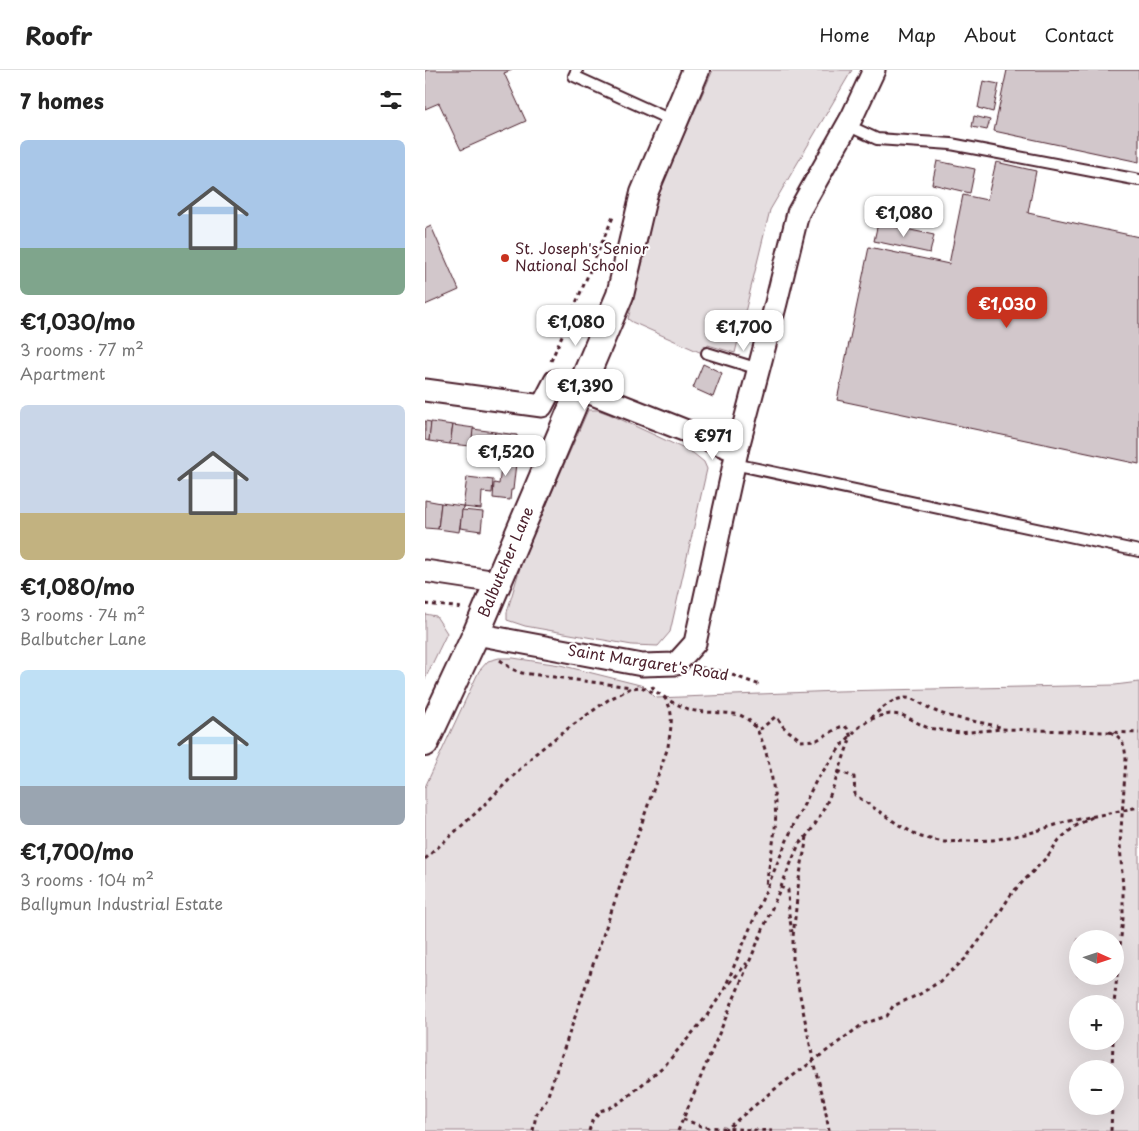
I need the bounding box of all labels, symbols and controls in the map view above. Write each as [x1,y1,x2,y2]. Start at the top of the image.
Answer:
text: Roofr [25,17,92,53]
text: Home [819,21,869,48]
text: Map [897,21,936,48]
text: About [964,21,1016,48]
text: Contact [1044,21,1114,48]
text: 7 homes [20,84,104,116]
icon: filters [377,86,405,114]
icon: home [168,173,258,263]
pin: €1,080 [863,196,945,238]
text: €1,080 [875,200,933,224]
place label: St. Joseph's Senior National School [515,236,648,276]
marker: St. Joseph's Senior National School [499,252,511,264]
pin: €1,030 [966,286,1048,329]
text: €1,030 [978,291,1036,315]
pin: €1,080 [535,304,617,347]
text: €1,030/mo [20,305,135,337]
text: €1,080 [547,309,605,333]
pin: €1,700 [703,310,785,352]
text: €1,700 [716,314,772,338]
text: 3 rooms · 77 m² [20,337,144,361]
text: Apartment [20,361,105,385]
pin: €1,390 [544,368,626,411]
text: €1,390 [557,373,613,397]
pin: €971 [683,418,743,461]
text: €971 [694,423,732,447]
pin: €1,520 [465,434,547,477]
icon: home [168,438,258,528]
text: €1,520 [478,439,534,463]
street label: Balbutcher Lane [471,502,538,620]
text: €1,080/mo [20,570,135,602]
text: 3 rooms · 74 m² [20,602,145,626]
text: Balbutcher Lane [20,626,146,650]
street label: Saint Margaret's Road [566,637,730,686]
icon: home [168,703,258,793]
text: €1,700/mo [20,835,134,867]
text: 3 rooms · 104 m² [20,867,154,891]
text: Ballymun Industrial Estate [20,891,223,915]
north arrow [1069,930,1124,985]
map controls [1069,930,1124,1115]
button: + [1069,995,1124,1050]
button: − [1069,1060,1124,1115]

